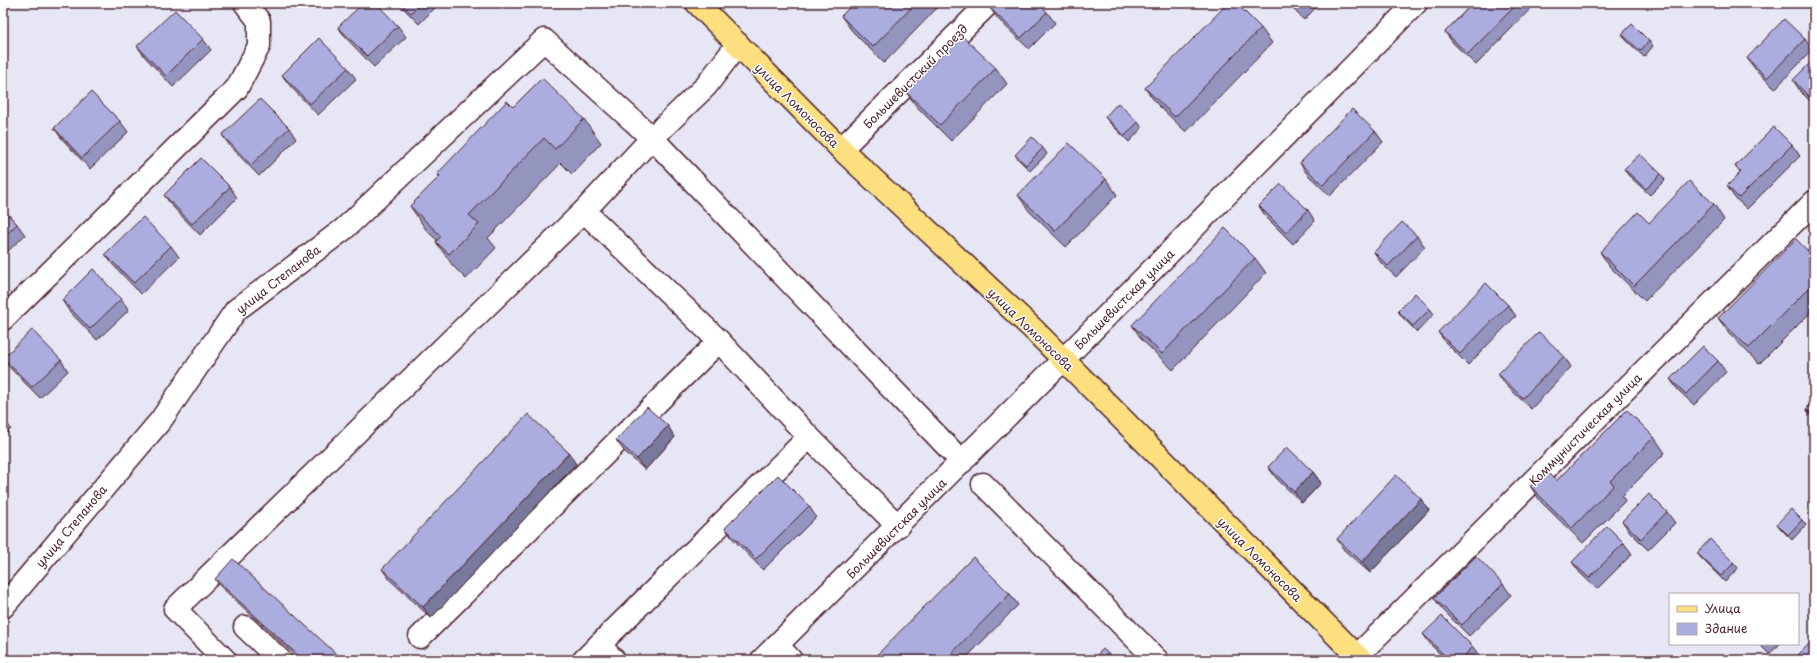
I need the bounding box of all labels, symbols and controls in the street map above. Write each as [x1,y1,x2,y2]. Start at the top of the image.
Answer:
street label: Большевистский проезд [859,20,971,132]
street label: улица Ломоносова [751,59,844,152]
street label: улица Степанова [232,240,324,318]
street label: Большевистская улица [1070,244,1179,353]
street label: улица Ломоносова [984,283,1078,375]
street label: Коммунистическая улица [1525,368,1646,489]
street label: Большевистская улица [842,473,951,582]
street label: улица Степанова [31,480,111,571]
street label: улица Ломоносова [1214,513,1307,606]
legend [1669,593,1799,645]
text: Улица [1705,599,1741,617]
text: Здание [1705,619,1747,637]

